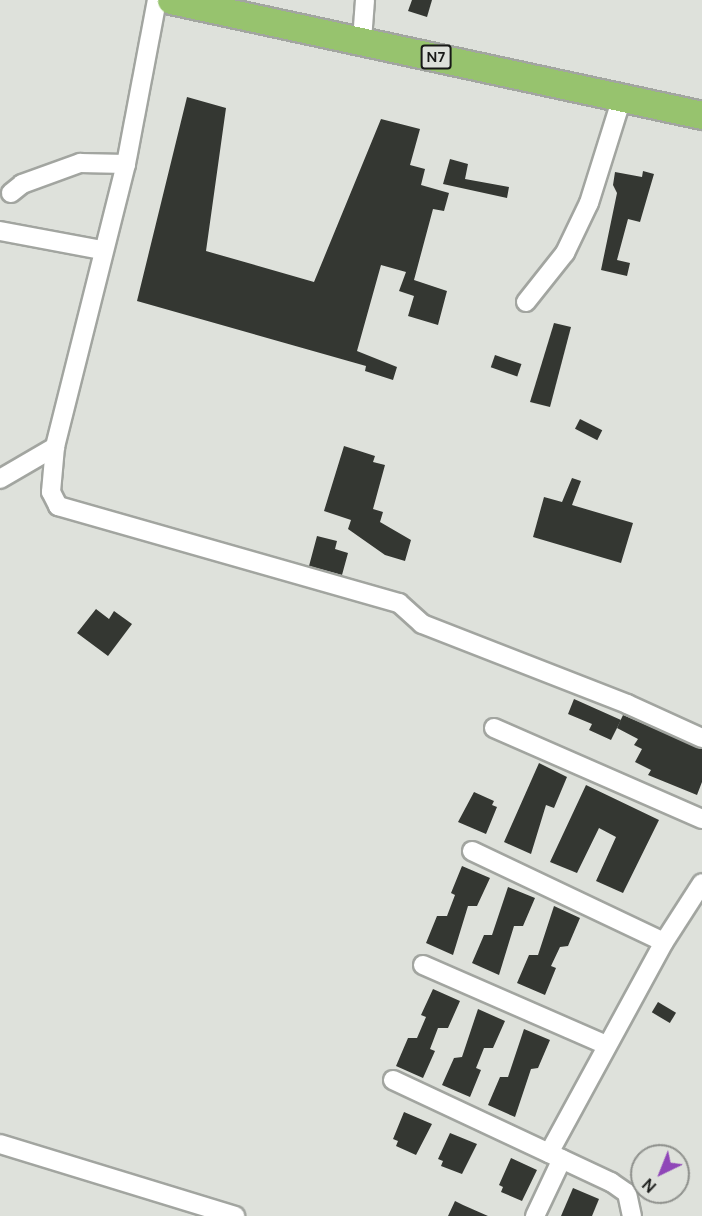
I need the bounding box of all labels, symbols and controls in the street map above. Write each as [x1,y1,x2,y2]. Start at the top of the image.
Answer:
road number: N7 [420,45,452,69]
north arrow [630,1144,690,1204]
text: N [637,1174,661,1198]

